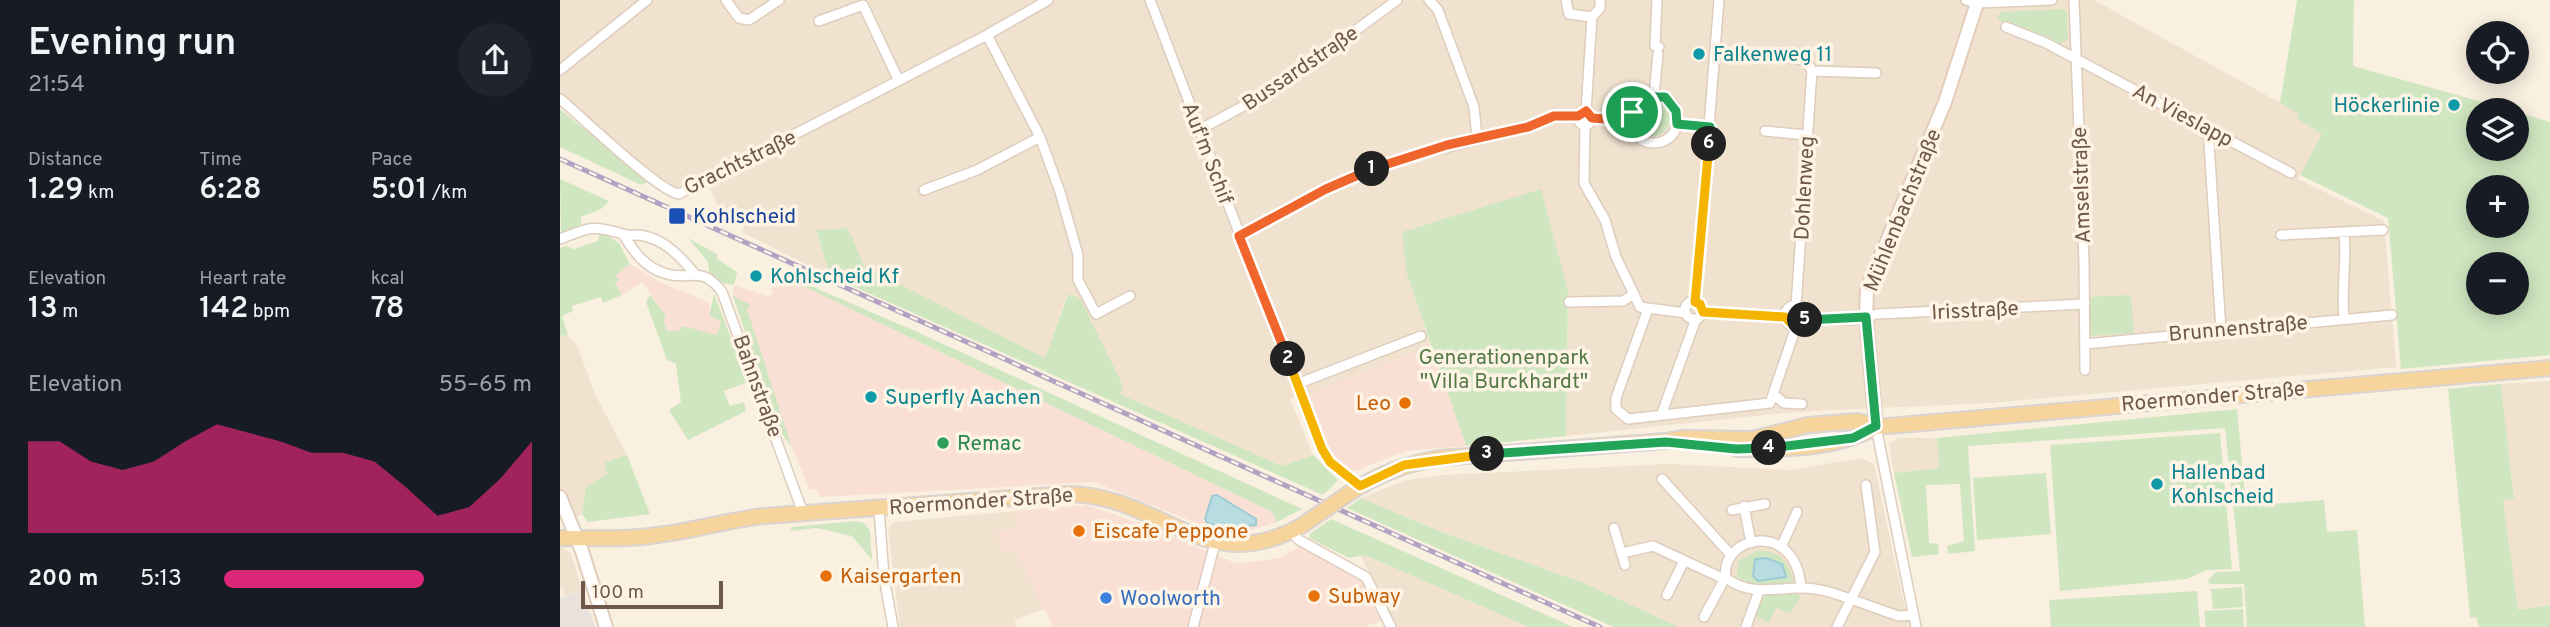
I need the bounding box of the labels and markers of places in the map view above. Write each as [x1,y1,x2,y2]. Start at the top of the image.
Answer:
place label: Falkenweg 11 [1713,42,1832,69]
marker: Falkenweg 11 [1691,46,1707,62]
pin [1602,82,1662,142]
place label: Höckerlinie [2333,93,2440,120]
marker: Höckerlinie [2446,97,2462,113]
pin: 6 [1692,127,1726,162]
pin: 1 [1354,152,1390,186]
place label: Kohlscheid [693,204,796,231]
marker: Kohlscheid [667,206,687,226]
place label: Kohlscheid Kf [770,264,899,291]
marker: Kohlscheid Kf [748,268,764,284]
pin: 5 [1788,302,1822,338]
pin: 2 [1270,342,1306,376]
place label: Superfly Aachen [885,385,1041,412]
marker: Superfly Aachen [863,389,879,405]
place label: Leo [1356,391,1391,418]
marker: Leo [1397,395,1413,411]
pin: 4 [1752,430,1786,466]
place label: Remac [957,431,1022,458]
marker: Remac [935,435,951,451]
pin: 3 [1469,436,1504,472]
place label: Hallenbad Kohlscheid [2171,460,2274,511]
marker: Hallenbad Kohlscheid [2149,476,2165,492]
place label: Eiscafe Peppone [1093,519,1248,546]
marker: Eiscafe Peppone [1071,523,1087,539]
place label: Kaisergarten [840,564,962,591]
marker: Kaisergarten [818,568,834,584]
place label: Subway [1328,584,1401,611]
place label: Woolworth [1120,586,1221,613]
marker: Subway [1306,588,1322,604]
marker: Woolworth [1098,590,1114,606]

